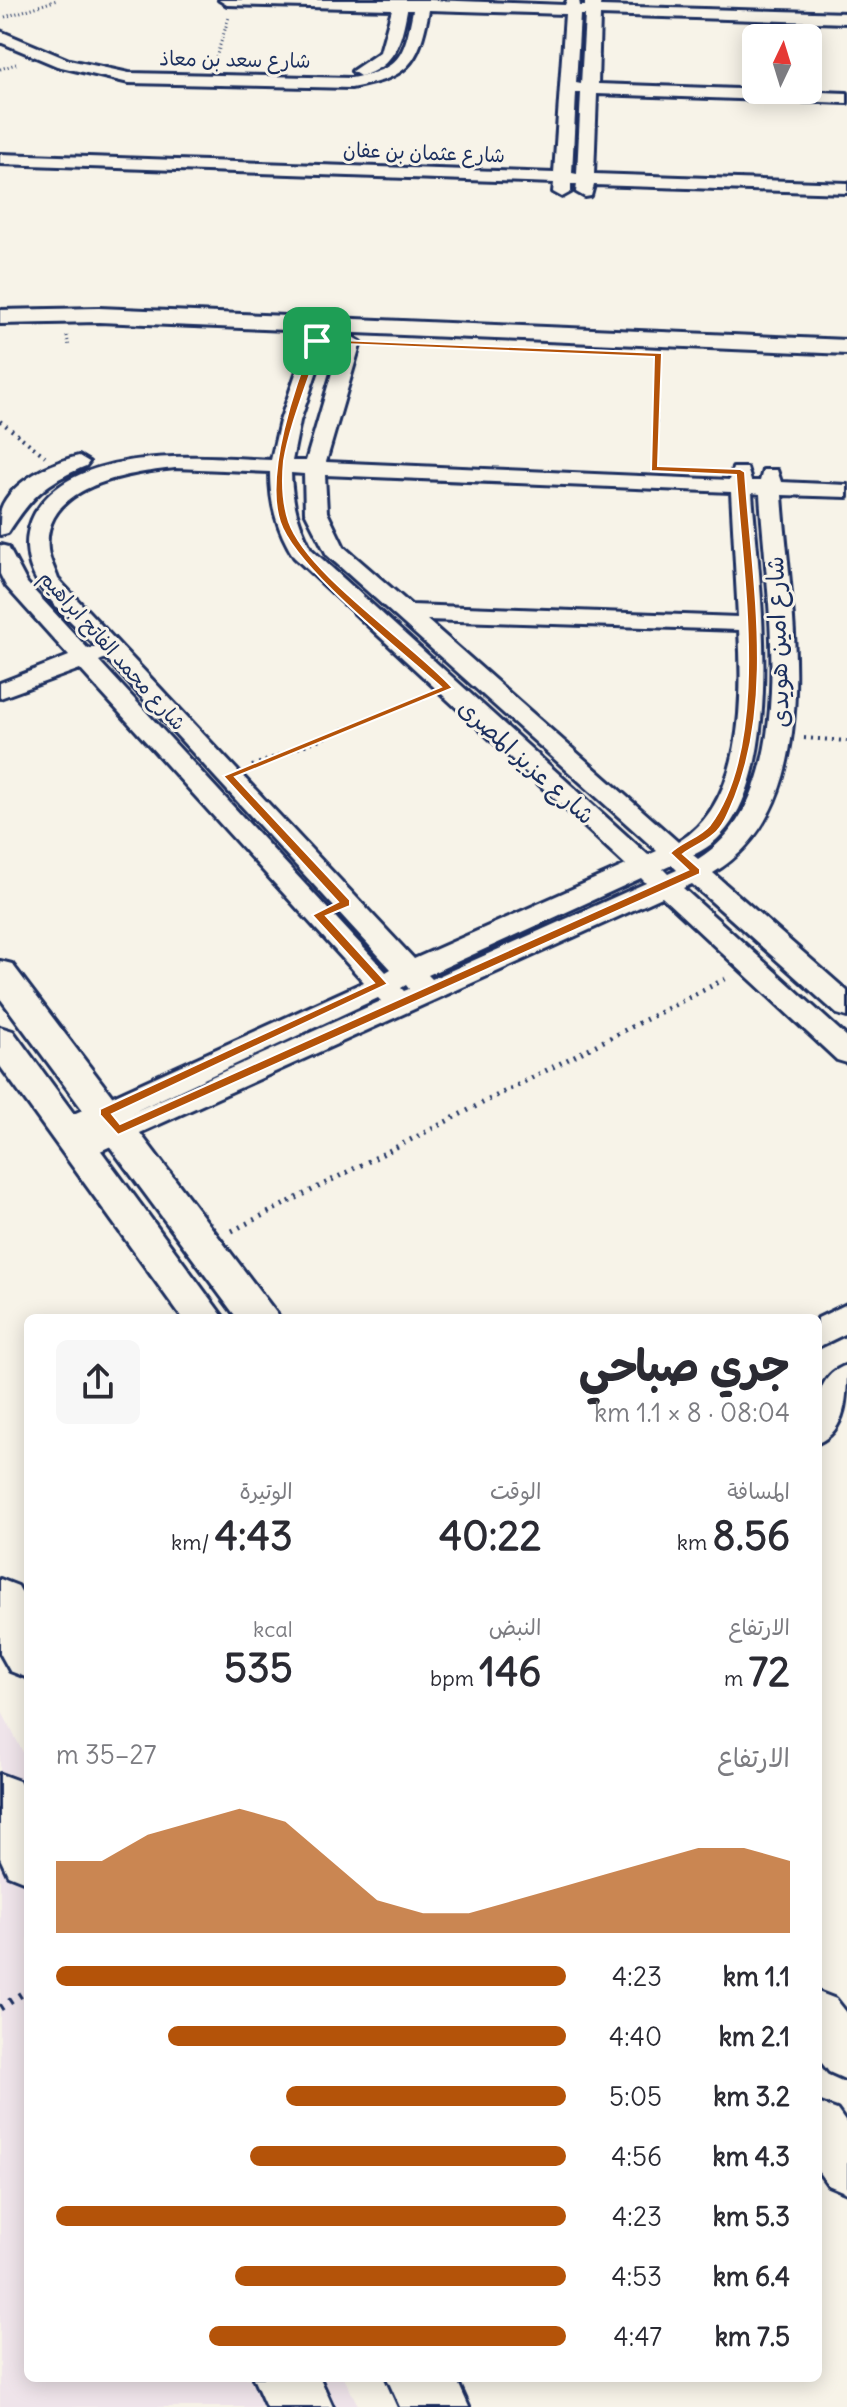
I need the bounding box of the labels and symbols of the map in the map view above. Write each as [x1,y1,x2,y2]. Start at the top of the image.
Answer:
north arrow [742,24,822,104]
street label: شارع سعد بن معاذ [159,45,311,75]
street label: شارع عثمان بن عفان [342,137,506,169]
pin [283,307,351,375]
street label: شارع امين هويدى [759,556,798,728]
street label: شارع محمد الفاتح ابراهيم [32,565,191,737]
street label: شارع عزيز المصرى [451,692,601,832]

